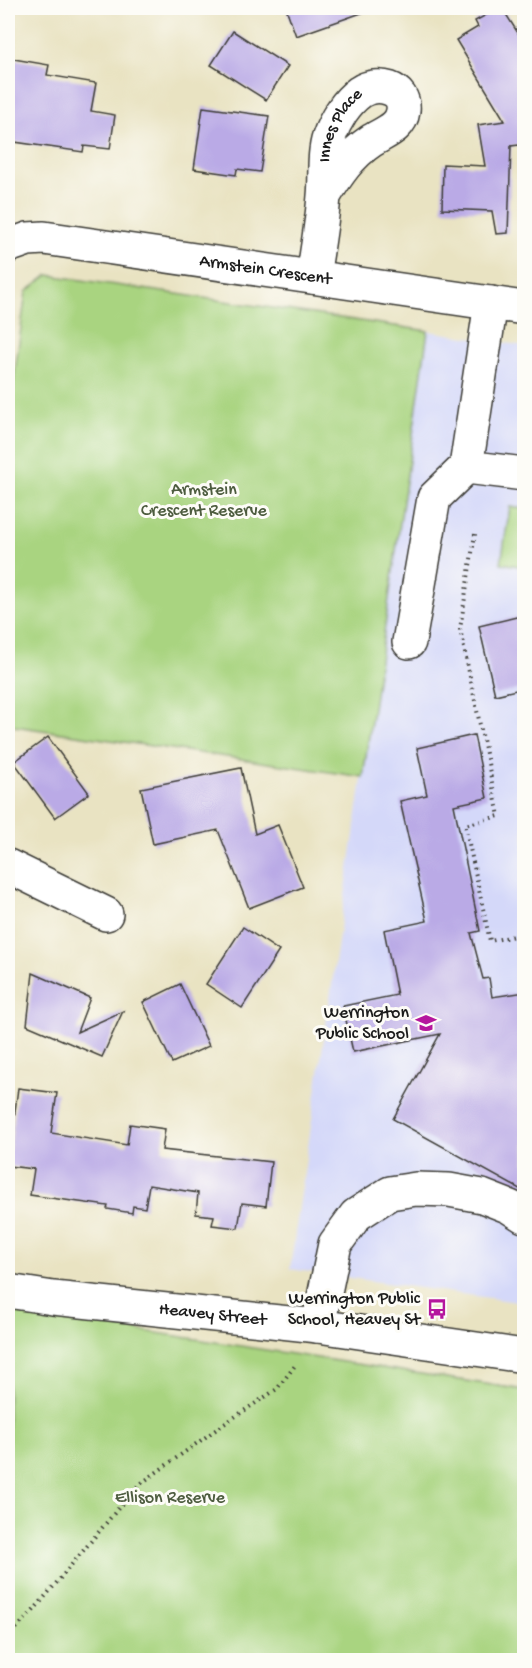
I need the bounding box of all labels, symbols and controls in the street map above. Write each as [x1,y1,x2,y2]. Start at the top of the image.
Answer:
street label: Innes Place [315,83,367,163]
street label: Armstein Crescent [198,250,334,291]
park label: Armstein Crescent Reserve [141,480,268,522]
place label: Werrington Public School [315,1003,409,1045]
school or university icon: Werrington Public School [414,1011,438,1035]
place label: Werrington Public School, Heavey St [288,1289,422,1331]
bus stop icon: Werrington Public School, Heavey St [425,1297,449,1321]
street label: Heavey Street [158,1299,269,1331]
park label: Ellison Reserve [115,1488,226,1509]

